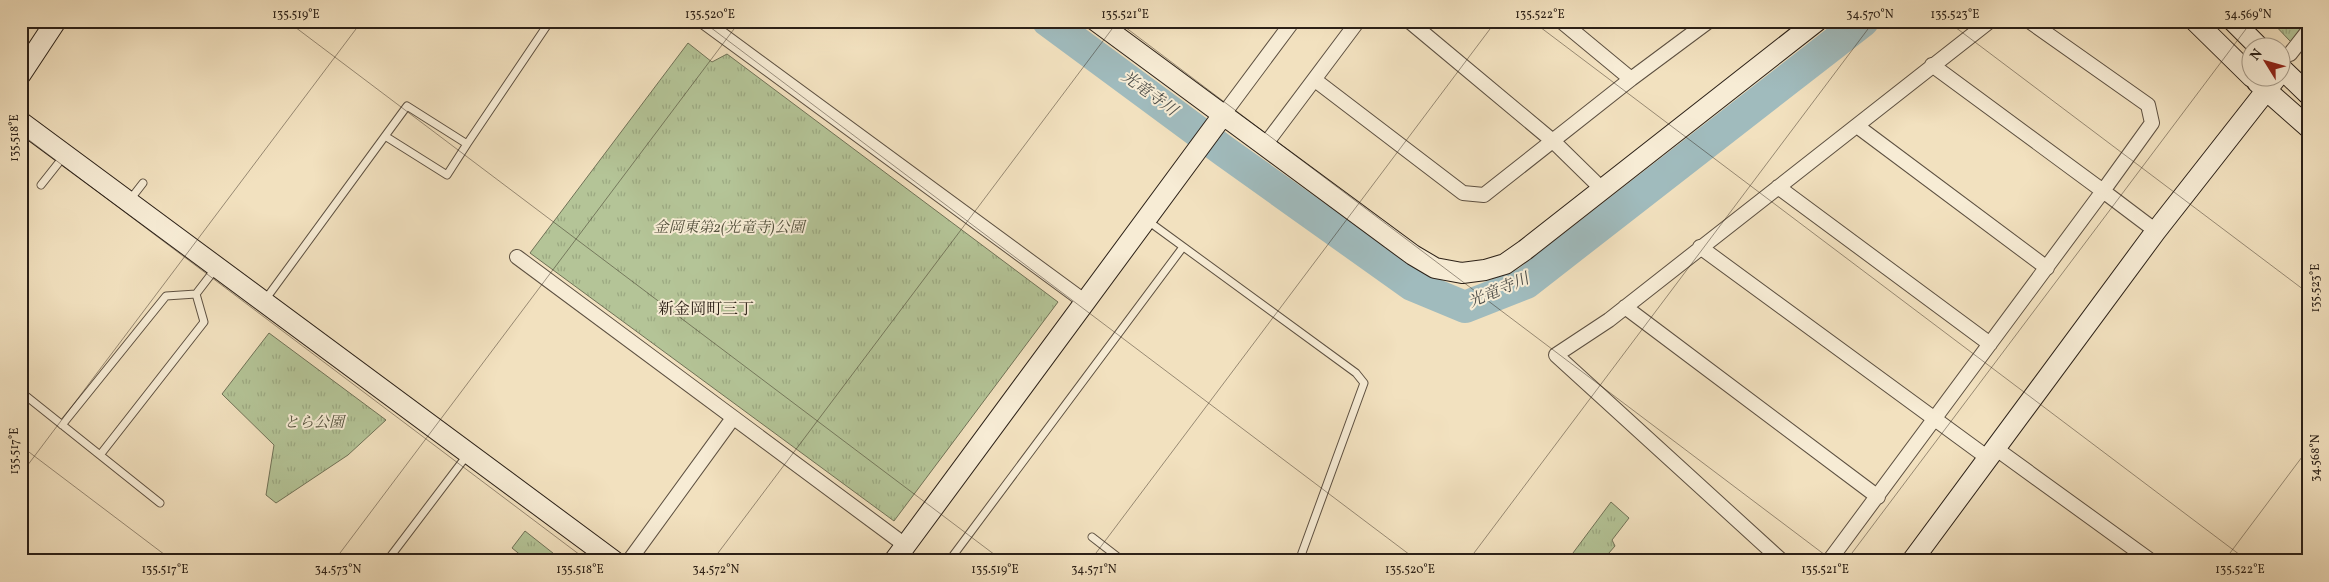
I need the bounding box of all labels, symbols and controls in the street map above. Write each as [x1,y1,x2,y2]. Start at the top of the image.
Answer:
text: 135.519°E [272,7,320,23]
text: 135.520°E [685,7,735,23]
text: 135.521°E [1101,7,1149,23]
text: 135.522°E [1515,7,1565,23]
text: 34.570°N [1846,7,1894,23]
text: 135.523°E [1931,7,1979,23]
text: 34.569°N [2224,7,2272,23]
north arrow [2242,38,2292,88]
text: N [2246,45,2267,65]
water label: 光竜寺川 [1117,66,1183,123]
text: 135.518°E [7,114,23,162]
park label: 金岡東第2(光竜寺)公園 [653,218,808,239]
text: 135.523°E [2308,264,2324,312]
water label: 光竜寺川 [1465,268,1535,314]
district label: 新金岡町三丁 [658,299,754,321]
park label: とら公園 [284,413,347,434]
text: 135.517°E [7,427,23,475]
text: 34.568°N [2308,434,2324,482]
text: 135.517°E [141,562,189,578]
text: 34.573°N [315,562,361,578]
text: 135.518°E [556,562,604,578]
text: 34.572°N [693,562,740,578]
text: 135.519°E [971,562,1019,578]
text: 34.571°N [1071,562,1117,578]
text: 135.520°E [1385,562,1435,578]
text: 135.521°E [1801,562,1849,578]
text: 135.522°E [2215,562,2265,578]

